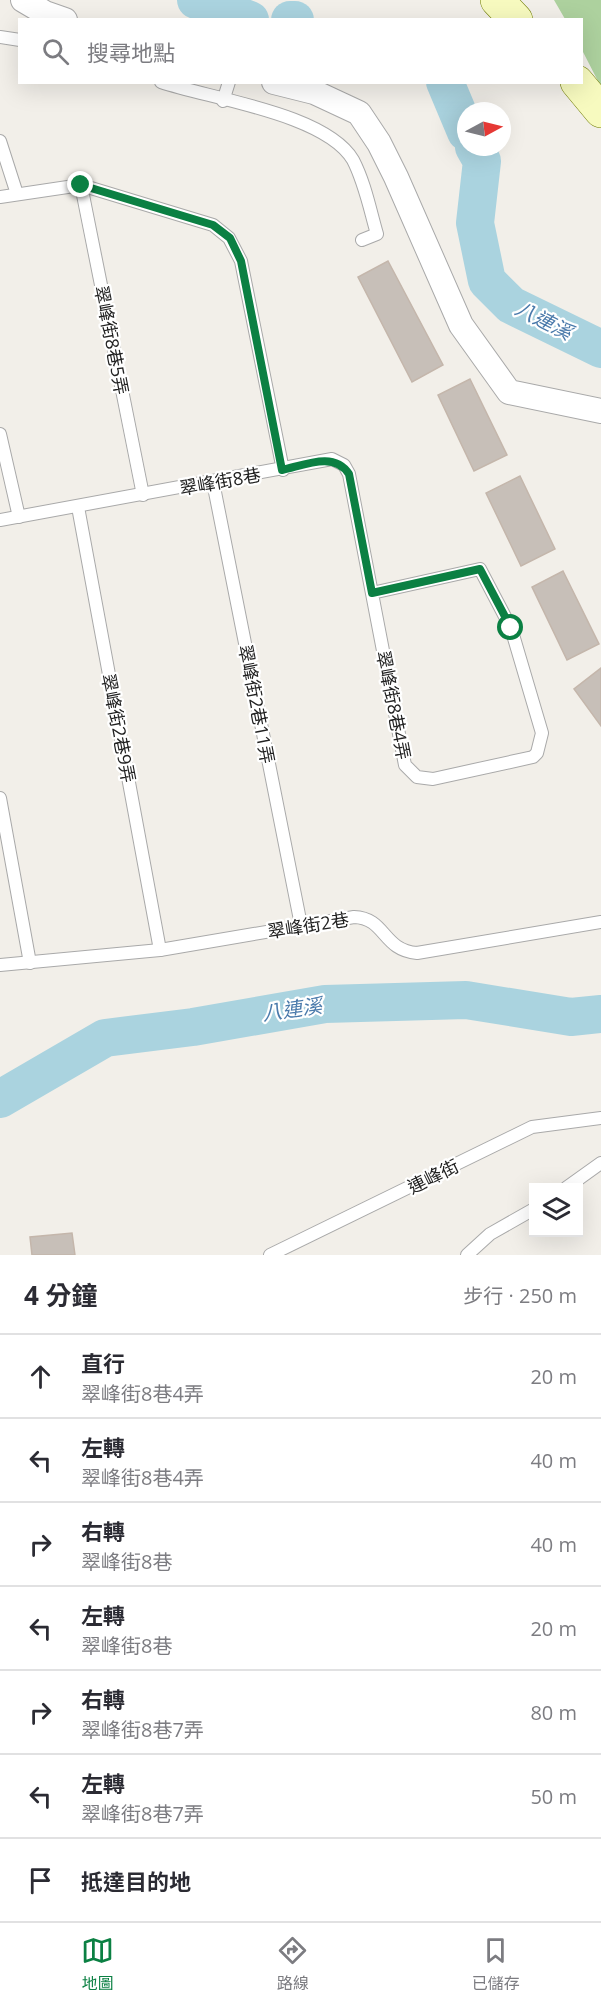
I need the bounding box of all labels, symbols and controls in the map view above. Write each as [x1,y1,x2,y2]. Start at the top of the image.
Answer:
search box [18,18,583,84]
icon: search [39,35,72,68]
text: 搜尋地點 [87,37,175,67]
north arrow [457,102,511,156]
route end [67,171,93,197]
street label: 翠峰街8巷5弄 [90,283,134,397]
water label: 八連溪 [511,294,580,347]
street label: 翠峰街8巷 [177,462,263,500]
route start [497,614,523,640]
street label: 翠峰街2巷11弄 [234,642,280,766]
street label: 翠峰街8巷4弄 [372,648,416,762]
street label: 翠峰街2巷9弄 [97,671,141,785]
street label: 翠峰街2巷 [265,907,351,943]
water label: 八連溪 [260,991,327,1027]
street label: 連峰街 [403,1153,463,1199]
map controls [529,1183,583,1237]
button: layers [529,1183,583,1237]
text: 4 分鐘 [24,1277,98,1313]
text: 步行 · 250 m [463,1282,577,1309]
text: 直行 [81,1348,125,1378]
icon: ahead [24,1360,57,1393]
text: 20 m [530,1363,577,1390]
text: 翠峰街8巷4弄 [81,1380,204,1407]
text: 左轉 [81,1432,125,1462]
icon: left [24,1444,57,1477]
text: 40 m [530,1447,577,1474]
text: 翠峰街8巷4弄 [81,1464,204,1491]
text: 右轉 [81,1516,125,1546]
icon: right [24,1528,57,1561]
text: 40 m [530,1531,577,1558]
text: 翠峰街8巷 [81,1548,172,1575]
text: 左轉 [81,1600,125,1630]
icon: left [24,1612,57,1645]
text: 20 m [530,1615,577,1642]
text: 翠峰街8巷 [81,1632,172,1659]
text: 右轉 [81,1684,125,1714]
icon: right [24,1696,57,1729]
text: 80 m [530,1699,577,1726]
text: 翠峰街8巷7弄 [81,1716,204,1743]
text: 左轉 [81,1768,125,1798]
icon: left [24,1780,57,1813]
text: 50 m [530,1783,577,1810]
text: 翠峰街8巷7弄 [81,1800,204,1827]
icon: arrive [24,1864,57,1897]
text: 抵達目的地 [81,1866,191,1896]
tab: 地圖 [81,1934,114,1994]
tab: 路線 [276,1934,309,1994]
tab: 已儲存 [472,1934,520,1994]

